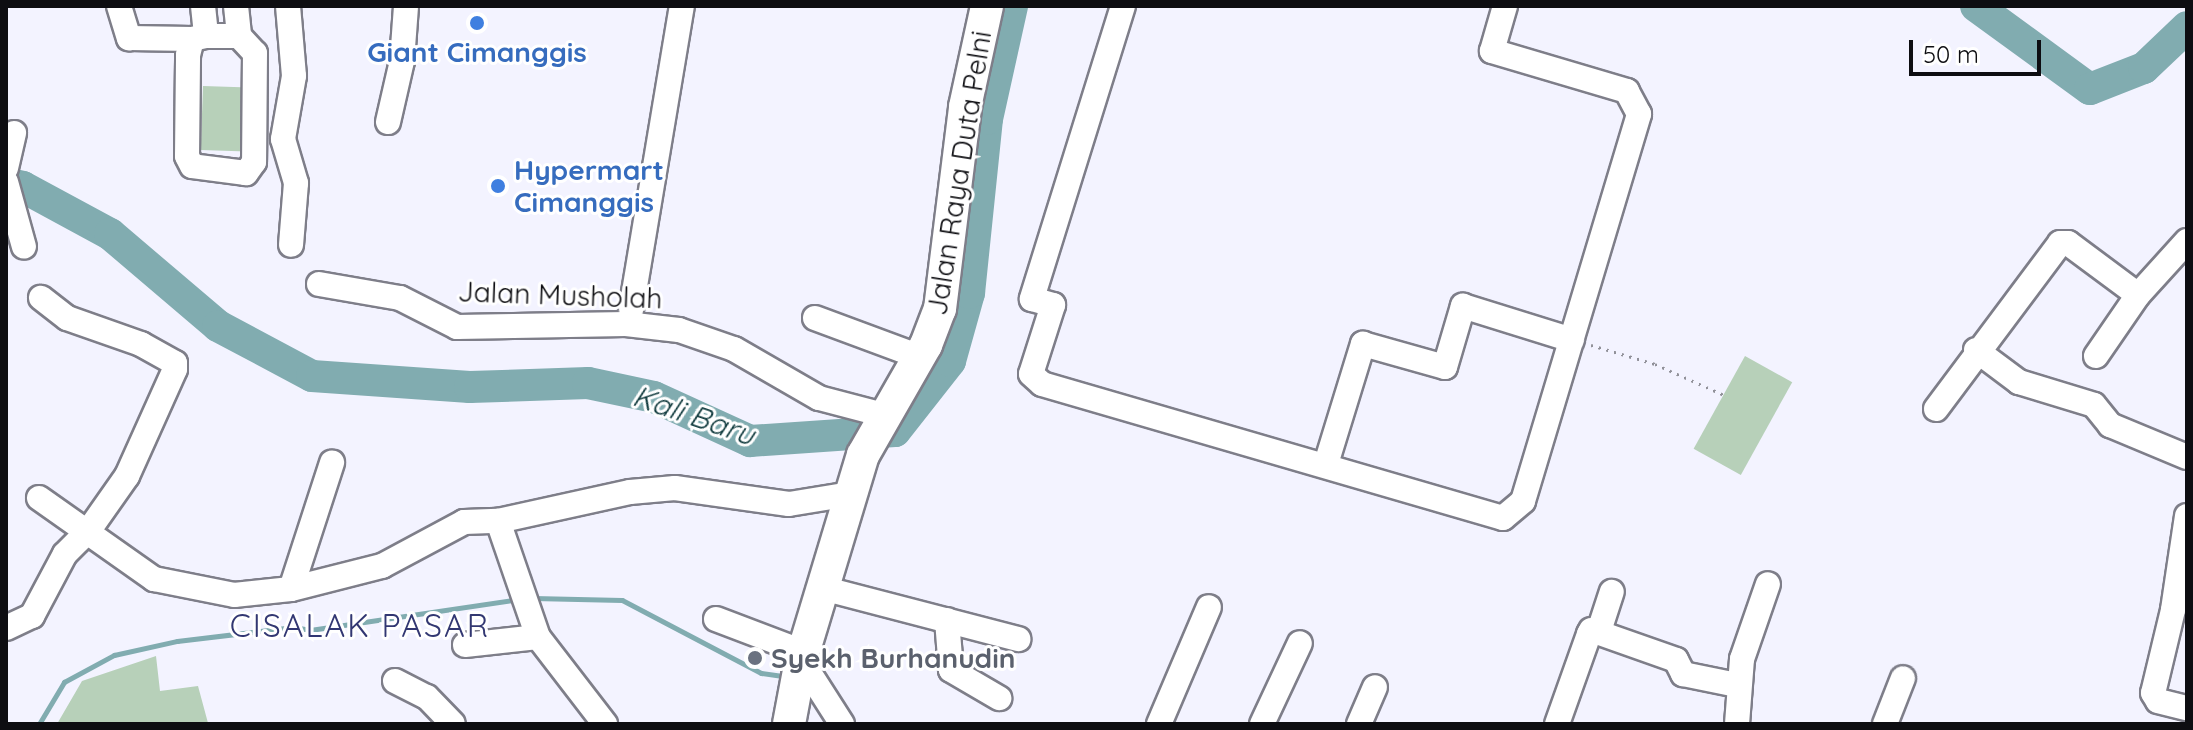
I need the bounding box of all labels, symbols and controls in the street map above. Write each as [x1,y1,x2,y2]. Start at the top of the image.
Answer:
marker: Giant Cimanggis [468,14,486,32]
scale bar [1913,24,2045,74]
street label: Jalan Raya Duta Pelni [920,28,998,318]
place label: Giant Cimanggis [367,35,587,69]
text: 50 m [1923,39,1979,69]
place label: Hypermart Cimanggis [514,153,664,219]
marker: Hypermart Cimanggis [489,177,507,195]
street label: Jalan Musholah [457,275,663,315]
water label: Kali Baru [628,377,760,453]
district label: CISALAK PASAR [230,606,490,644]
place label: Syekh Burhanudin [771,641,1015,675]
marker: Syekh Burhanudin [746,649,764,667]

